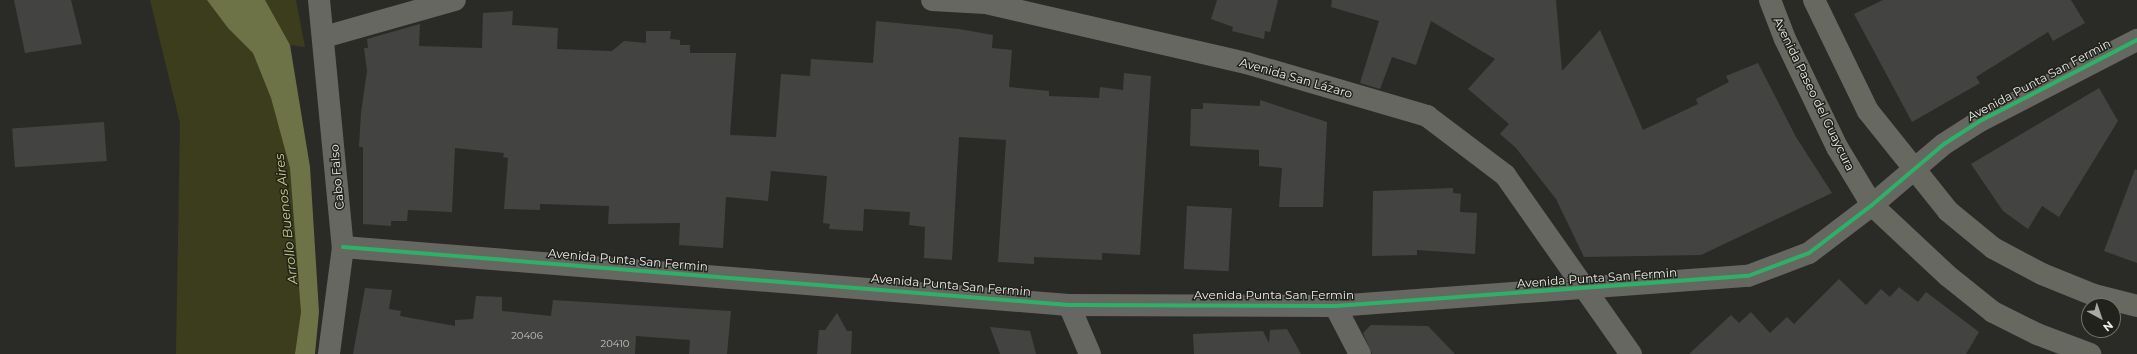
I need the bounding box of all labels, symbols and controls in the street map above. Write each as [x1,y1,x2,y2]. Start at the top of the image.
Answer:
street label: Avenida Paseo del Guaycura [1770,15,1858,173]
street label: Avenida Punta San Fermin [1965,36,2113,124]
street label: Avenida San Lázaro [1238,55,1354,101]
street label: Cabo Falso [327,144,347,210]
water label: Arrollo Buenos Aires [271,153,301,285]
street label: Avenida Punta San Fermin [548,246,708,274]
street label: Avenida Punta San Fermin [1517,265,1677,291]
street label: Avenida Punta San Fermin [871,271,1031,299]
street label: Avenida Punta San Fermin [1194,288,1354,302]
north arrow [2081,298,2121,338]
text: N [2100,318,2116,335]
house number: 20406 [511,330,543,342]
house number: 20410 [601,338,629,350]

